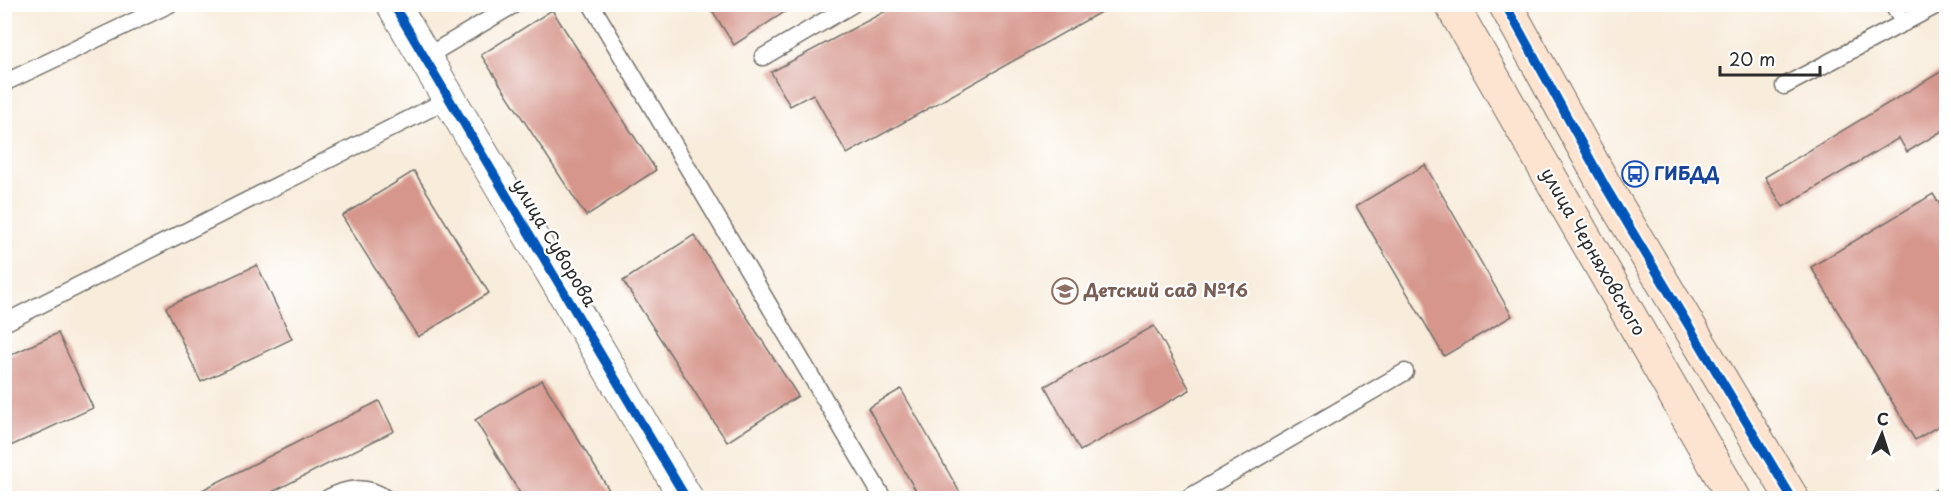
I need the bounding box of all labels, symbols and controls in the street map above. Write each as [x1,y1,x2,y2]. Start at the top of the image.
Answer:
scale bar [1720,39,1820,77]
text: 20 m [1729,45,1775,72]
bus stop icon: ГИБДД [1620,159,1650,189]
place label: ГИБДД [1654,159,1720,186]
street label: улица Черняховского [1535,162,1654,340]
street label: улица Суворова [506,173,605,312]
school or university icon: Детский сад №16 [1050,276,1080,306]
place label: Детский сад №16 [1083,276,1248,303]
north arrow [1852,404,1912,464]
text: С [1876,406,1889,430]

